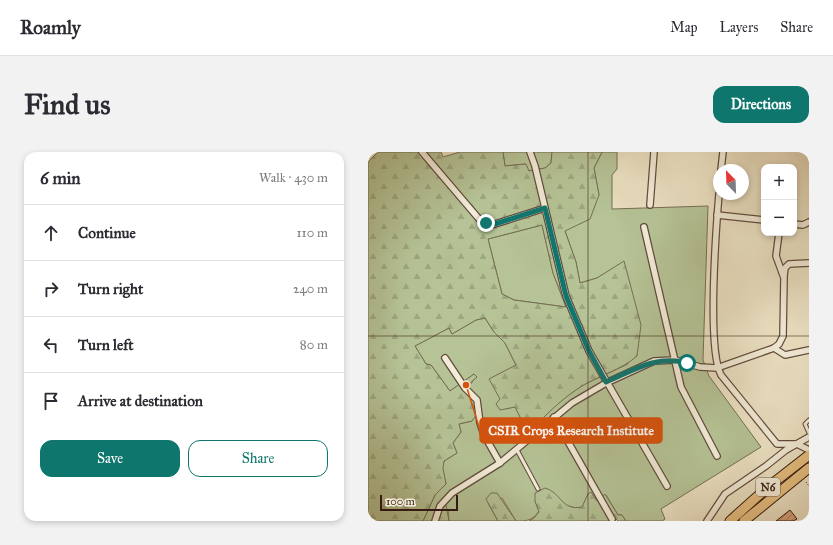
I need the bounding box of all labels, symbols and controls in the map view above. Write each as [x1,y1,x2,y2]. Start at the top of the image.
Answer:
text: Roamly [20,16,81,39]
text: Map [670,19,698,36]
text: Layers [720,19,758,36]
text: Share [780,19,813,36]
button: Directions [713,86,809,123]
text: Find us [24,87,110,122]
north arrow [713,164,749,200]
map controls [761,164,797,236]
button: + [761,164,797,200]
text: 6 min [40,168,81,189]
text: Walk · 430 m [259,170,328,186]
button: − [761,200,797,236]
route end [477,214,495,232]
icon: ahead [40,222,62,244]
text: Continue [78,224,136,242]
text: 110 m [296,225,328,241]
icon: right [40,278,62,300]
text: Turn right [78,280,143,298]
text: 240 m [293,281,328,297]
icon: left [40,334,62,356]
text: Turn left [78,336,134,354]
text: 80 m [300,337,328,353]
route start [678,354,696,372]
icon: arrive [40,390,62,412]
text: Arrive at destination [78,392,203,410]
callout: CSIR Crops Research Institute [480,418,662,443]
text: CSIR Crops Research Institute [488,423,654,439]
button: Save [40,440,180,477]
button: Share [188,440,328,477]
road number: N6 [756,478,780,496]
scale bar [380,493,458,512]
text: 100 m [386,495,415,508]

